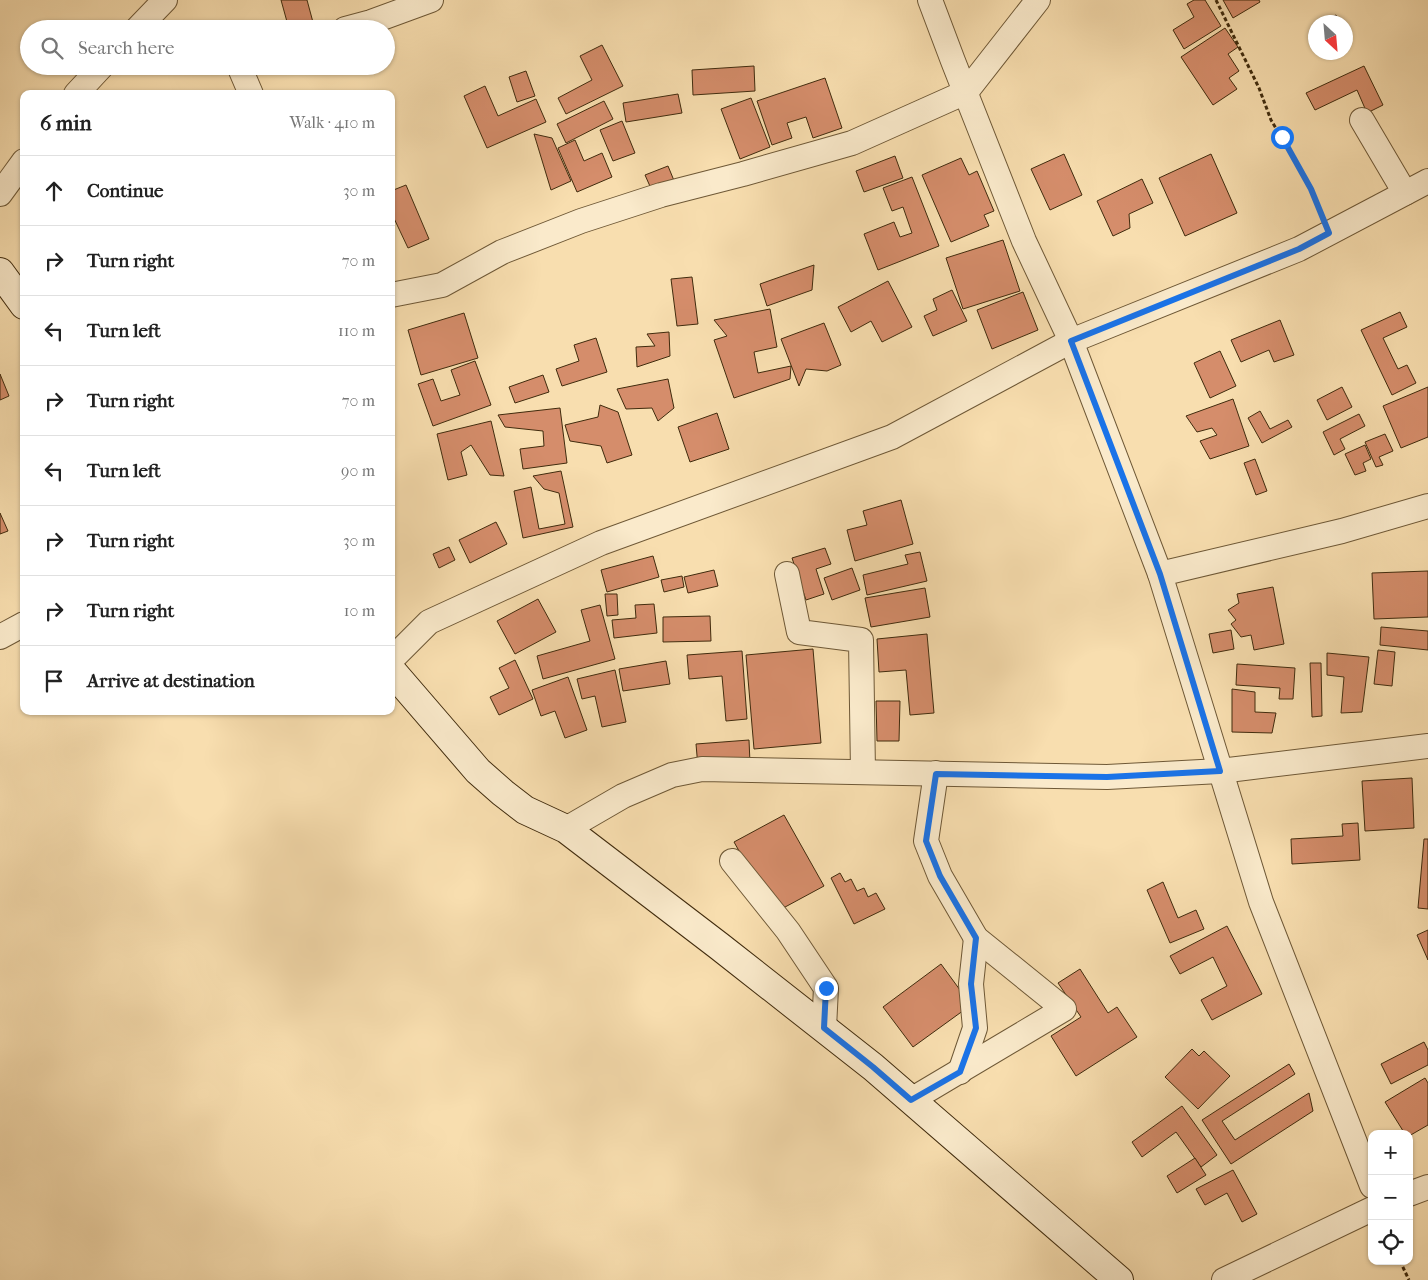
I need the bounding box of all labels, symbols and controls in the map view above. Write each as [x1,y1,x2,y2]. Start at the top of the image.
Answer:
north arrow [1308,15,1353,60]
search box [20,20,395,75]
icon: search [38,34,66,62]
text: Search here [78,37,174,59]
text: 6 min [40,111,92,135]
text: Walk · 410 m [290,113,375,132]
route start [1271,126,1294,149]
icon: ahead [40,177,68,205]
text: Continue [87,180,163,202]
text: 30 m [343,181,375,200]
icon: right [40,247,68,275]
text: Turn right [87,250,174,272]
text: 70 m [342,251,375,270]
icon: left [40,317,68,345]
text: Turn left [87,320,161,342]
text: 110 m [338,321,375,340]
icon: right [40,387,68,415]
text: Turn right [87,390,174,412]
text: 70 m [342,391,375,410]
icon: left [40,457,68,485]
text: Turn left [87,460,161,482]
text: 90 m [341,461,375,480]
icon: right [40,527,68,555]
text: Turn right [87,530,174,552]
text: 30 m [343,531,375,550]
icon: right [40,597,68,625]
text: Turn right [87,600,174,622]
text: 10 m [344,601,375,620]
icon: arrive [40,667,68,695]
text: Arrive at destination [87,670,255,692]
route end [815,977,838,1000]
map controls [1368,1130,1413,1265]
button: + [1368,1130,1413,1175]
button: − [1368,1175,1413,1220]
button: locate [1368,1220,1413,1265]

